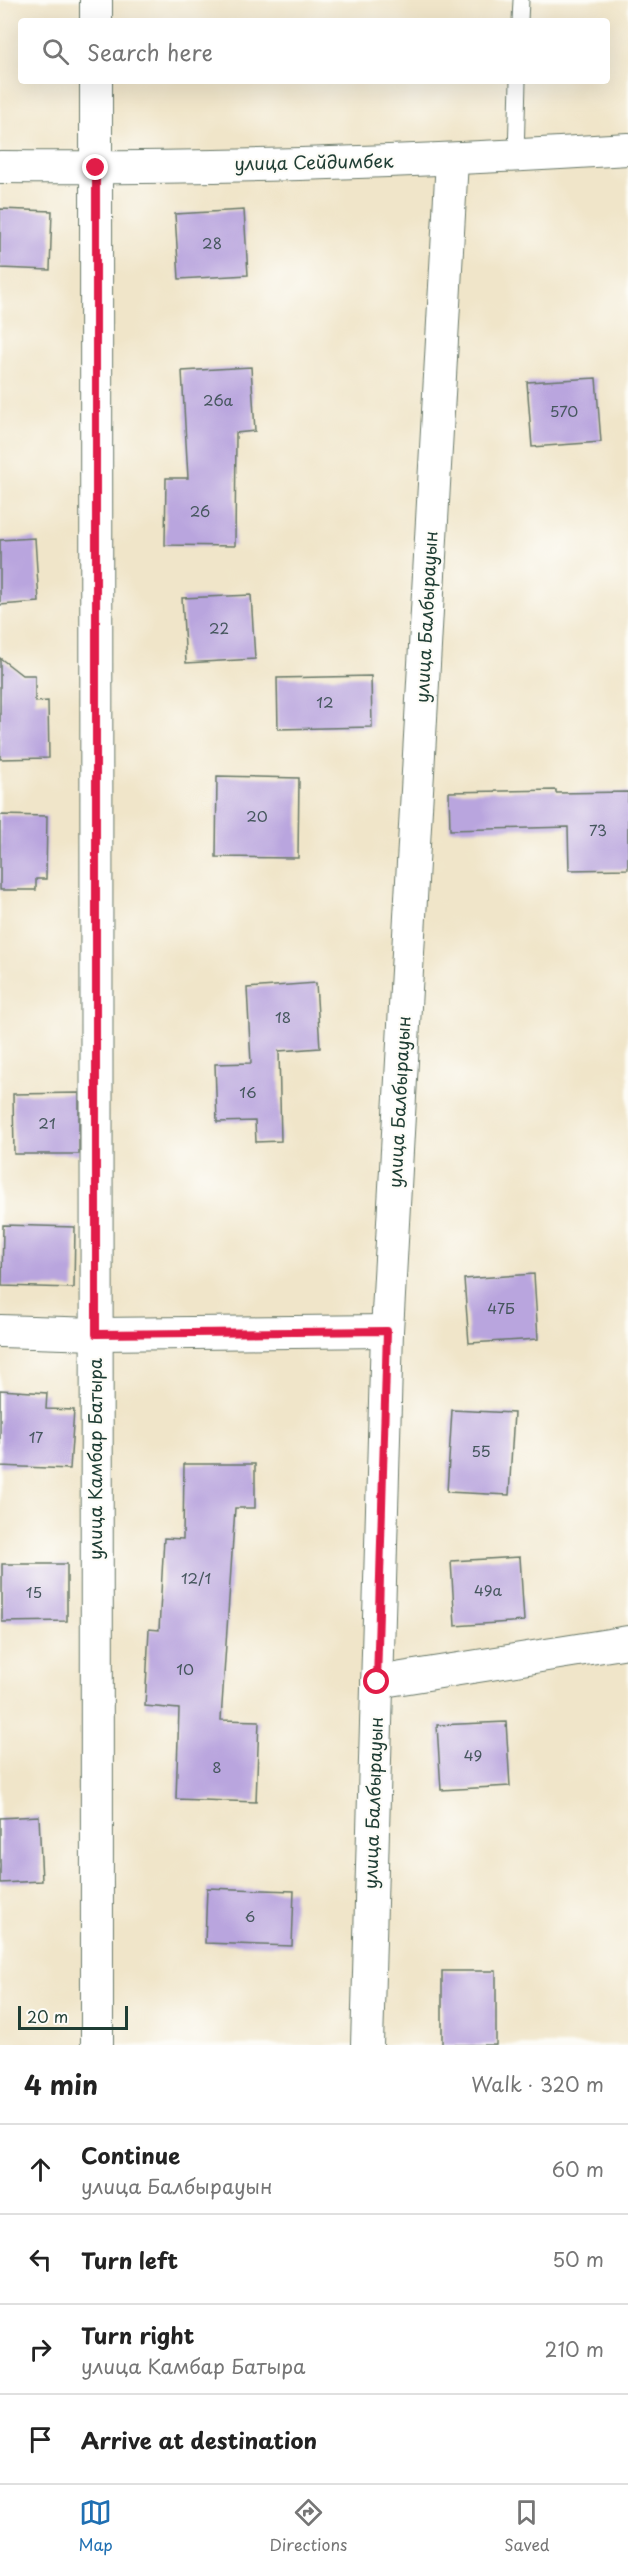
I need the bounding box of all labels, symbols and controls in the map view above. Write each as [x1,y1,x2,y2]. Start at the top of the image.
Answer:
search box [18,18,610,84]
icon: search [39,35,72,68]
text: Search here [87,35,213,68]
street label: улица Сейдимбек [234,147,394,176]
route end [82,154,108,180]
house number: 28 [202,231,222,254]
house number: 26а [203,388,234,411]
house number: 570 [550,399,578,422]
house number: 26 [190,499,210,522]
street label: улица Балбырауын [408,530,443,704]
house number: 22 [209,616,229,639]
house number: 12 [316,690,334,713]
house number: 20 [246,804,268,827]
house number: 73 [589,818,607,841]
house number: 18 [275,1005,291,1028]
street label: улица Балбырауын [381,1015,416,1189]
house number: 16 [239,1080,257,1103]
house number: 21 [38,1111,56,1134]
house number: 47Б [487,1296,515,1319]
street label: улица Камбар Батыра [81,1357,108,1560]
house number: 17 [29,1425,43,1448]
house number: 55 [471,1439,491,1462]
house number: 12/1 [181,1566,211,1589]
house number: 49а [474,1578,503,1601]
house number: 15 [26,1580,42,1603]
house number: 10 [176,1657,194,1680]
route start [363,1668,389,1694]
street label: улица Балбырауын [356,1716,389,1890]
house number: 49 [464,1743,482,1766]
house number: 8 [212,1755,222,1778]
house number: 6 [245,1904,255,1927]
scale bar [18,2003,128,2030]
text: 20 m [27,2004,68,2028]
text: 4 min [24,2065,98,2104]
text: Walk · 320 m [471,2069,604,2099]
text: Continue [81,2138,180,2171]
icon: ahead [24,2153,57,2186]
text: 60 m [552,2154,604,2184]
text: улица Балбырауын [81,2171,272,2201]
icon: left [24,2243,57,2276]
text: Turn left [81,2243,178,2276]
text: 50 m [552,2244,604,2274]
text: Turn right [81,2318,194,2351]
icon: right [24,2333,57,2366]
text: 210 m [545,2334,604,2364]
text: улица Камбар Батыра [81,2351,305,2381]
icon: arrive [24,2423,57,2456]
text: Arrive at destination [81,2423,317,2456]
tab: Map [78,2496,113,2556]
tab: Directions [269,2496,347,2556]
tab: Saved [504,2496,550,2556]

